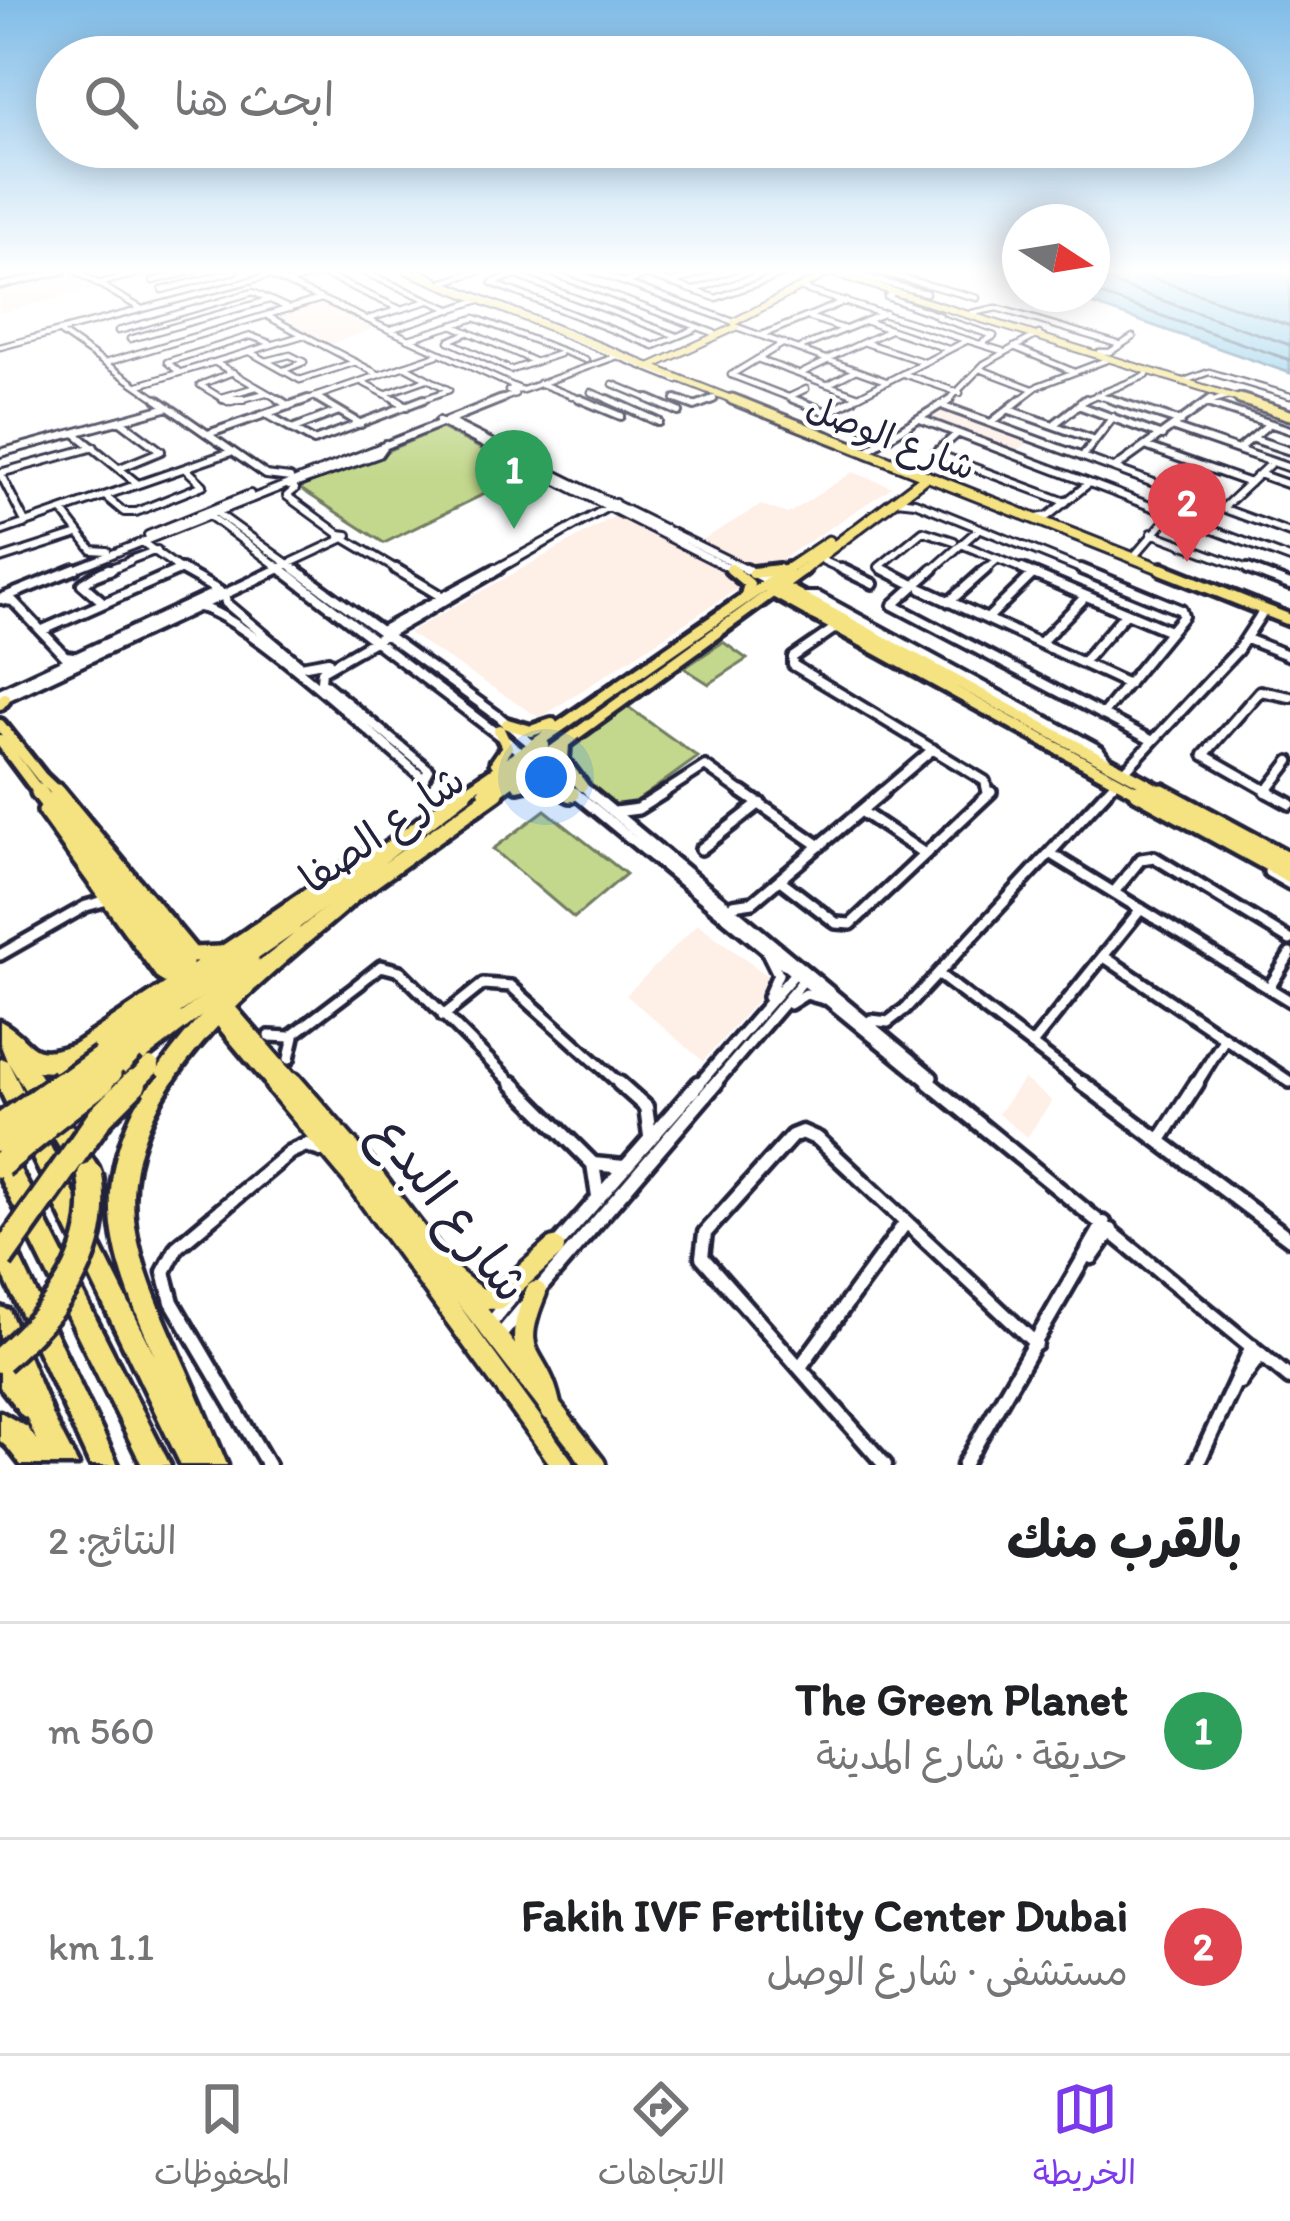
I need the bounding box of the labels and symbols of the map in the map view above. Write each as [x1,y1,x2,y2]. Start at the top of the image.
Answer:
north arrow [1002,204,1110,312]
street label: شارع الوصل [799,385,981,493]
pin: 1 [475,430,553,529]
pin: 2 [1148,463,1226,562]
your location [516,747,576,807]
street label: شارع الصفا [290,754,476,907]
street label: شارع البدع [355,1102,543,1317]

